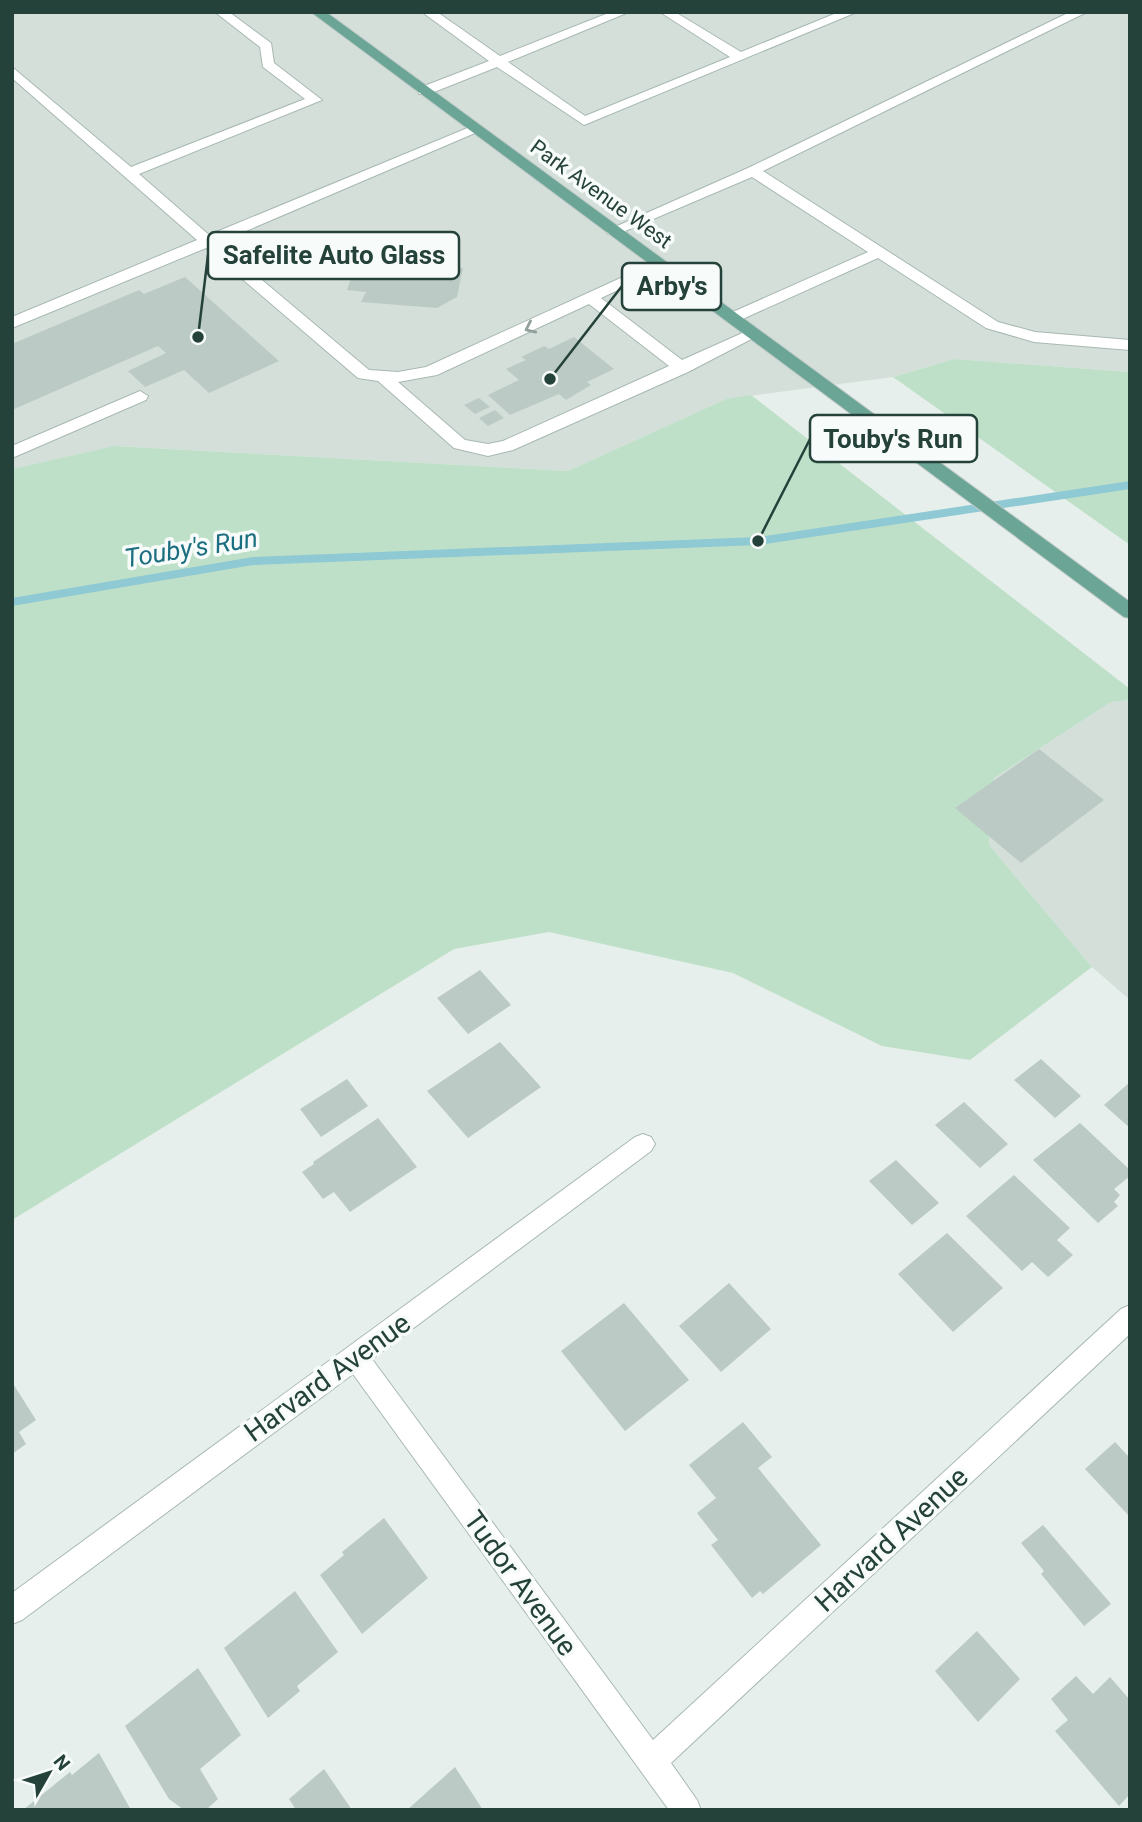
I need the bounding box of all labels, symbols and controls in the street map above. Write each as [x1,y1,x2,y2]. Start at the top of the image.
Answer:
street label: Park Avenue West [526,135,676,253]
callout: Safelite Auto Glass [208,232,459,279]
text: Safelite Auto Glass [223,240,445,270]
callout: Arby's [622,263,721,310]
text: Arby's [636,271,708,301]
one-way arrow [524,319,537,333]
callout: Touby's Run [810,415,977,462]
text: Touby's Run [823,424,963,454]
water label: Touby's Run [122,523,260,573]
street label: Harvard Avenue [238,1306,417,1449]
street label: Harvard Avenue [808,1460,975,1619]
street label: Tudor Avenue [457,1505,584,1662]
north arrow [14,1738,84,1808]
text: N [49,1750,75,1775]

